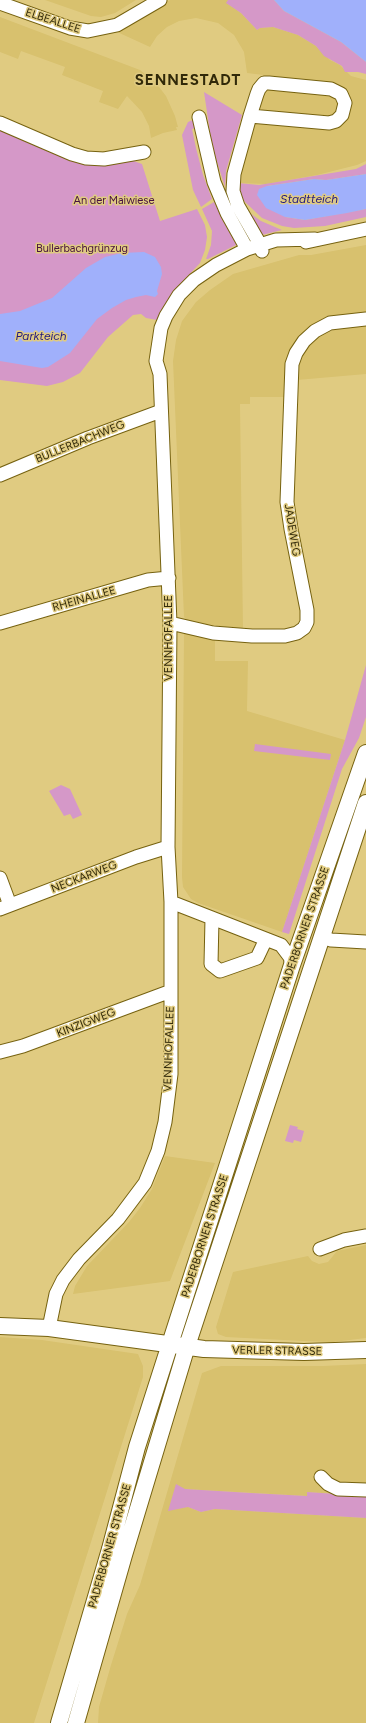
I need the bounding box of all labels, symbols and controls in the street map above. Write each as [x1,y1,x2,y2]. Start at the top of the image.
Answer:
street label: ELBEALLEE [24,6,82,36]
district label: SENNESTADT [135,72,241,90]
water label: Stadtteich [280,192,338,206]
park label: An der Maiwiese [74,194,154,208]
park label: Bullerbachgrünzug [36,242,128,256]
water label: Parkteich [16,329,66,343]
street label: BULLERBACHWEG [34,418,126,466]
street label: JADEWEG [281,503,303,557]
street label: RHEINALLEE [51,584,117,614]
street label: VENNHOFALLEE [162,595,176,681]
street label: NECKARWEG [49,858,119,896]
street label: PADERBORNER STRASSE [278,865,332,991]
street label: KINZIGWEG [55,1006,117,1040]
street label: VENNHOFALLEE [161,1006,177,1092]
street label: PADERBORNER STRASSE [179,1173,231,1299]
street label: VERLER STRASSE [232,1344,322,1358]
street label: PADERBORNER STRASSE [86,1482,134,1610]

